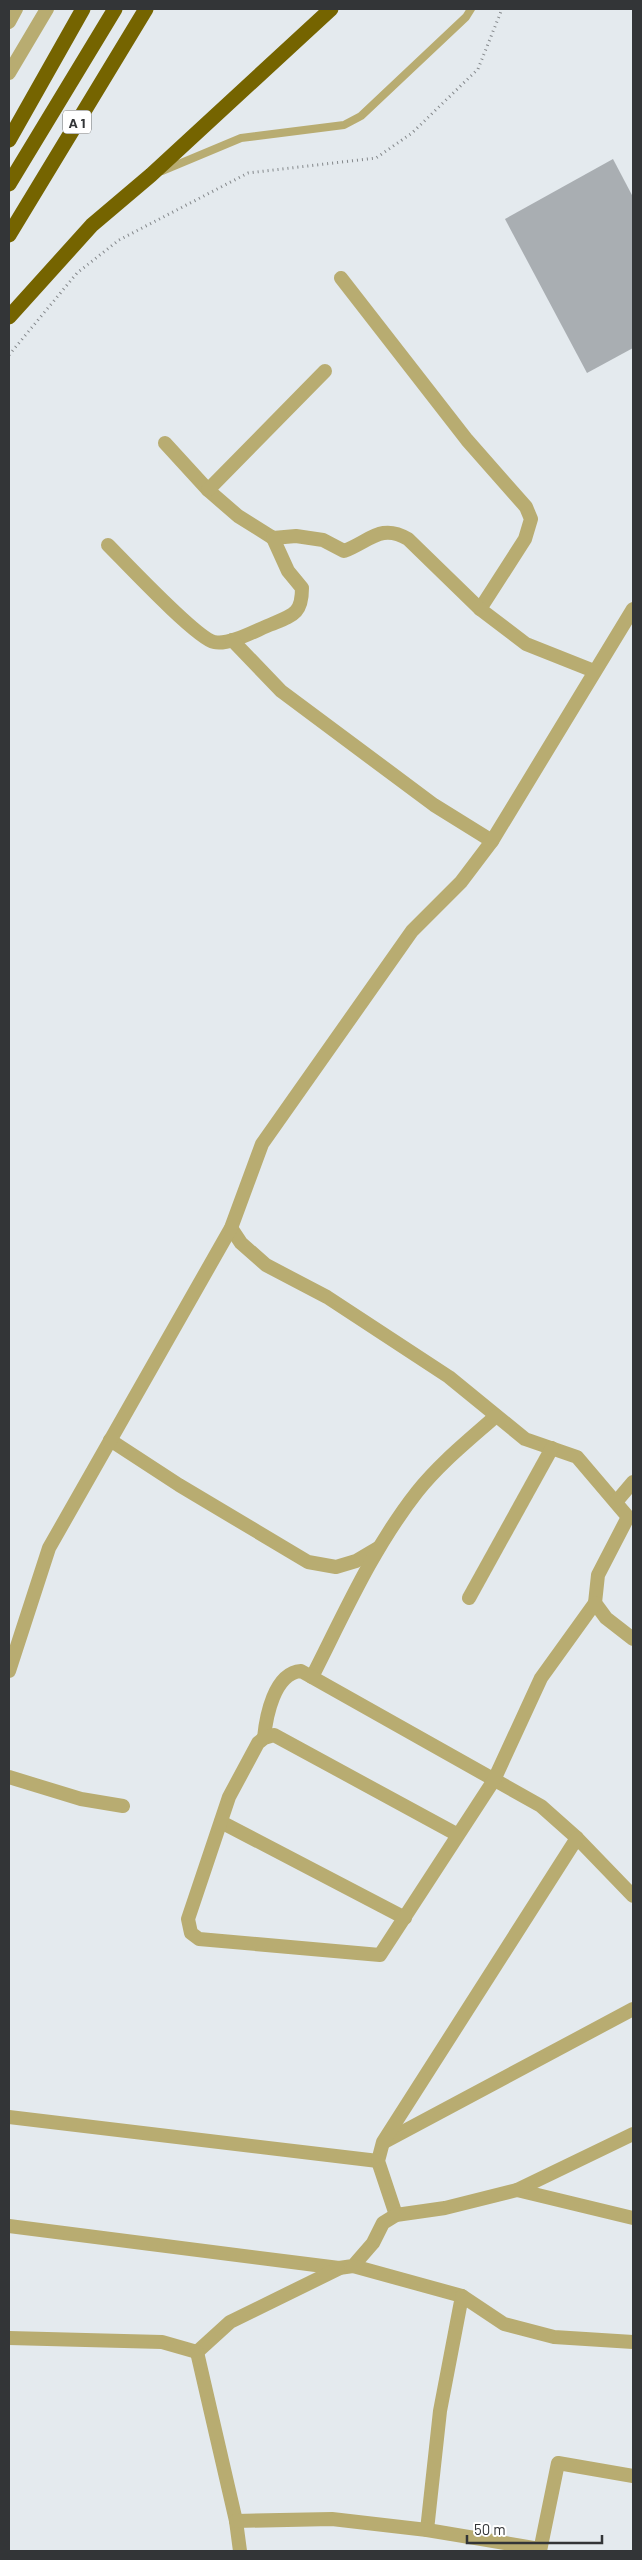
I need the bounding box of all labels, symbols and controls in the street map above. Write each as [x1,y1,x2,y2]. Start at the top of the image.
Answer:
road number: A 1 [63,110,91,134]
scale bar [467,2512,602,2544]
text: 50 m [474,2520,506,2538]

